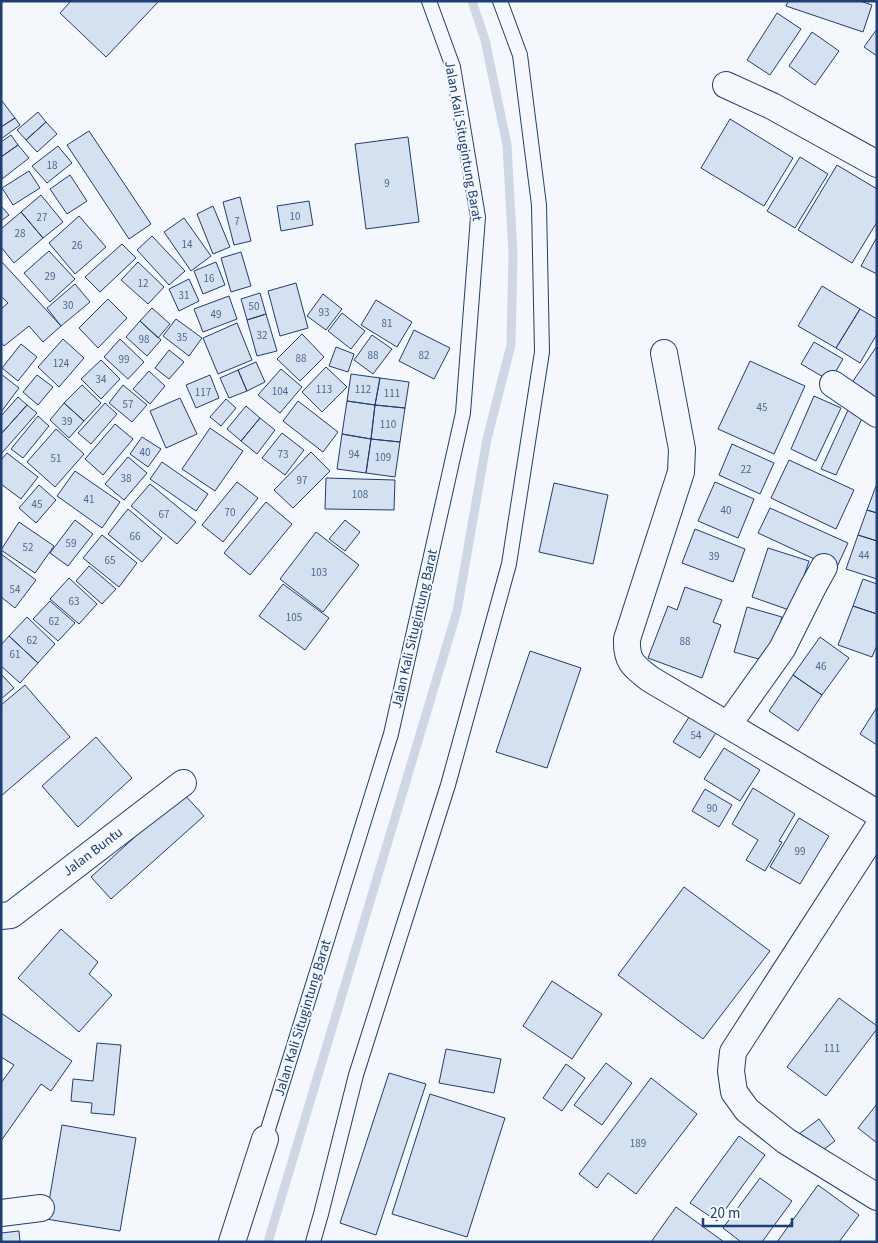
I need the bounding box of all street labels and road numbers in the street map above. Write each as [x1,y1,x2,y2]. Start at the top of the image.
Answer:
street label: Jalan Kali Situgintung Barat [439,59,487,223]
street label: Jalan Kali Situgintung Barat [387,547,443,710]
street label: Jalan Buntu [59,823,127,881]
street label: Jalan Kali Situgintung Barat [270,937,336,1099]

